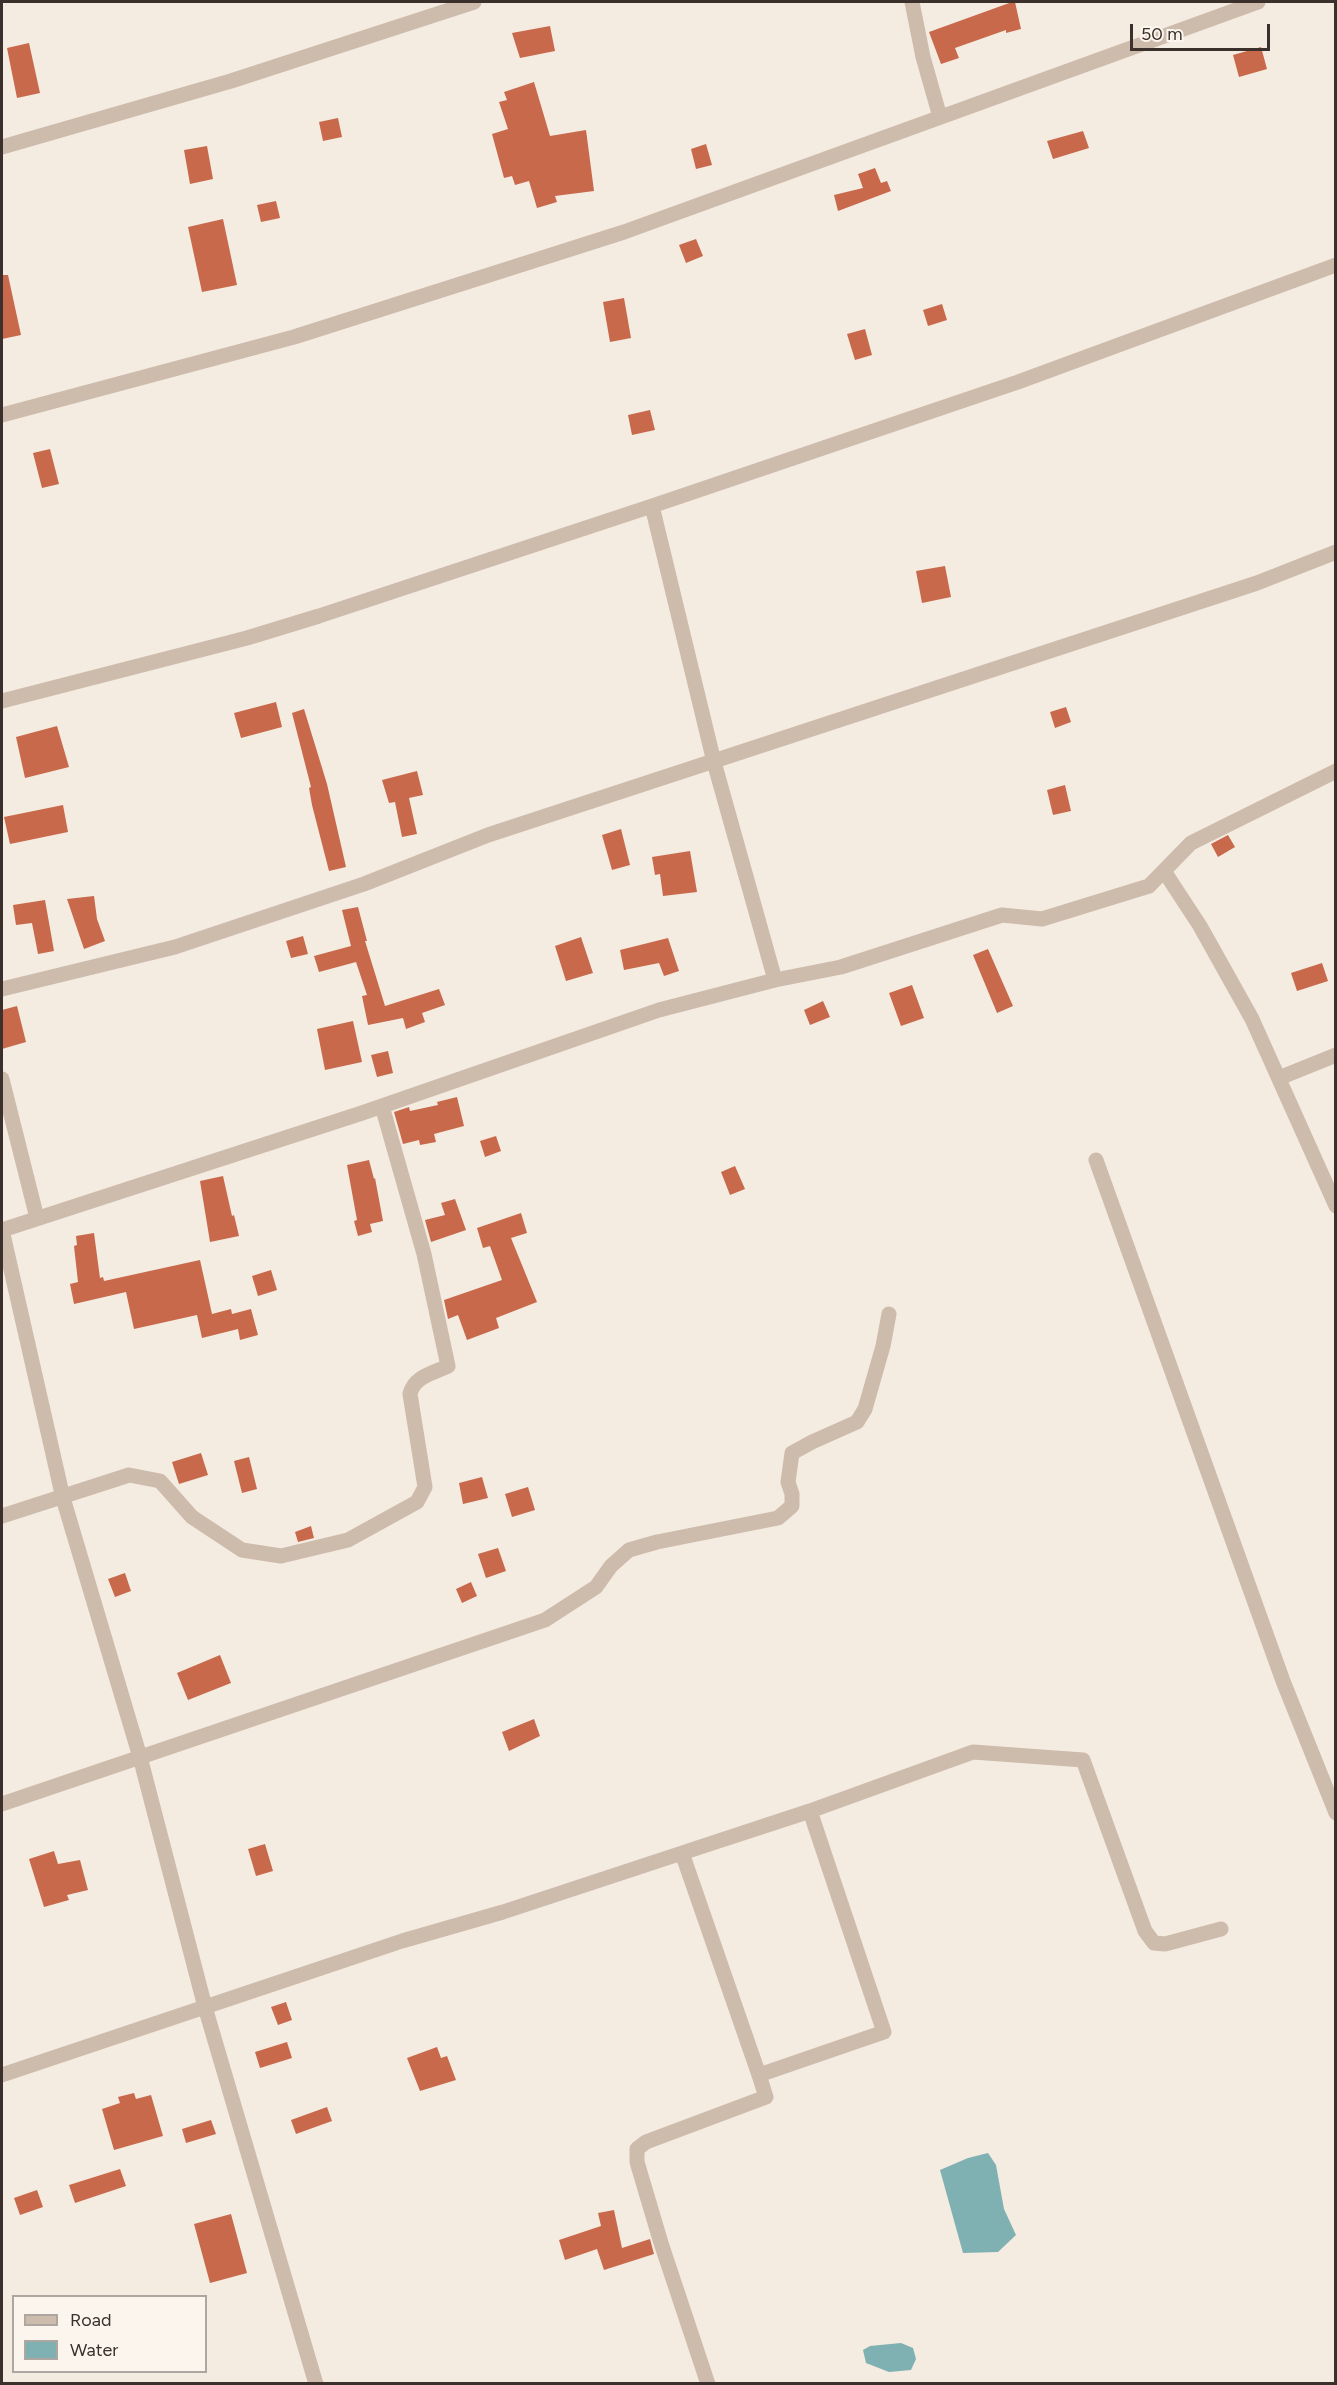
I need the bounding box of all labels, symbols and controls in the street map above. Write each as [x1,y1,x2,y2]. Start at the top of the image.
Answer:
scale bar [1133,12,1272,50]
text: 50 m [1141,23,1183,45]
legend [12,2295,207,2373]
text: Road [70,2309,111,2331]
text: Water [70,2339,118,2361]

